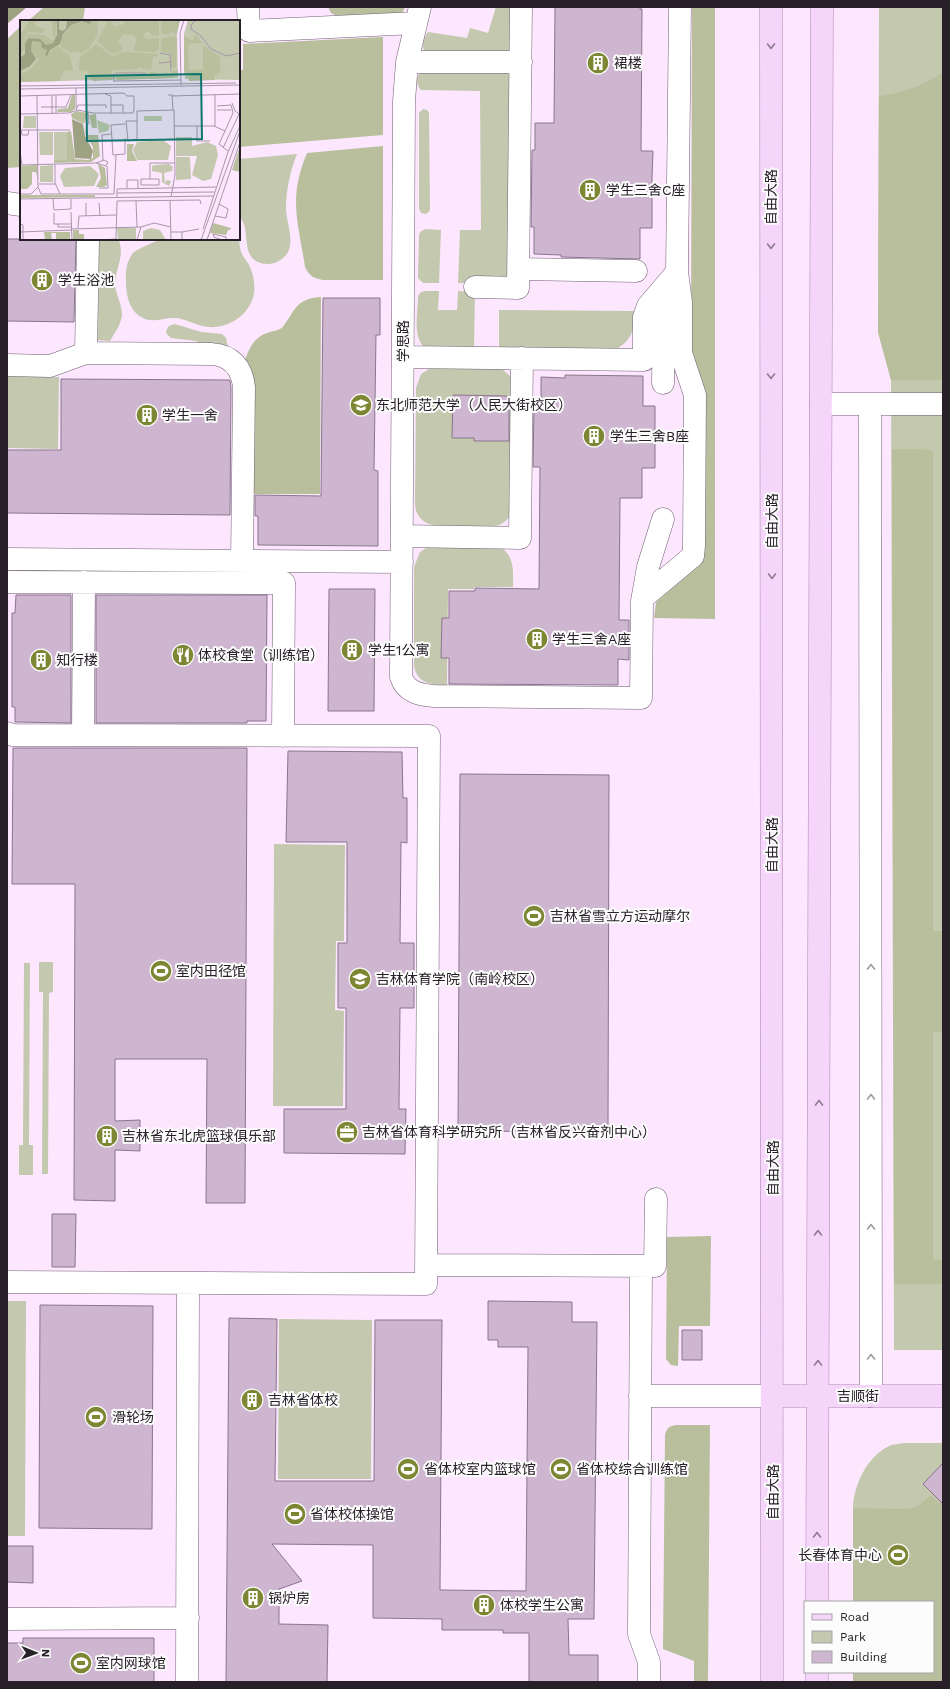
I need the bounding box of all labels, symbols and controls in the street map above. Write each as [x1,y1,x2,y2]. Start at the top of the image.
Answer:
inset map [20,20,240,240]
one-way arrow [767,43,775,49]
building icon: 裙楼 [585,50,611,76]
place label: 裙楼 [614,55,642,71]
street label: 自由大路 [763,169,779,225]
building icon: 学生三舍C座 [577,177,603,203]
place label: 学生三舍C座 [606,182,686,198]
one-way arrow [767,243,775,249]
building icon: 学生浴池 [29,267,55,293]
place label: 学生浴池 [58,272,114,288]
street label: 学思路 [395,320,411,362]
one-way arrow [767,373,775,379]
school or university icon: 东北师范大学（人民大街校区） [348,392,374,418]
place label: 东北师范大学（人民大街校区） [376,397,572,413]
building icon: 学生一舍 [134,402,160,428]
place label: 学生一舍 [162,407,218,423]
building icon: 学生三舍B座 [581,423,607,449]
place label: 学生三舍B座 [610,428,689,444]
street label: 自由大路 [764,493,780,549]
one-way arrow [768,573,776,579]
building icon: 学生三舍A座 [524,626,550,652]
place label: 学生三舍A座 [552,631,631,647]
building icon: 学生1公寓 [339,637,365,663]
restaurant icon: 体校食堂（训练馆） [170,642,196,668]
place label: 学生1公寓 [368,642,429,658]
building icon: 知行楼 [28,647,54,673]
place label: 体校食堂（训练馆） [198,647,324,663]
place label: 知行楼 [56,652,98,668]
street label: 自由大路 [764,817,780,873]
sports icon: 吉林省雪立方运动摩尔 [521,903,547,929]
place label: 吉林省雪立方运动摩尔 [550,908,690,924]
sports icon: 室内田径馆 [148,958,174,984]
place label: 室内田径馆 [176,963,246,979]
one-way arrow [867,964,875,970]
school or university icon: 吉林体育学院（南岭校区） [347,966,373,992]
place label: 吉林体育学院（南岭校区） [376,971,544,987]
one-way arrow [867,1094,875,1100]
one-way arrow [815,1100,823,1106]
office icon: 吉林省体育科学研究所（吉林省反兴奋剂中心） [334,1119,360,1145]
building icon: 吉林省东北虎篮球俱乐部 [94,1123,120,1149]
place label: 吉林省体育科学研究所（吉林省反兴奋剂中心） [362,1124,656,1140]
place label: 吉林省东北虎篮球俱乐部 [122,1128,276,1144]
street label: 自由大路 [765,1140,781,1196]
one-way arrow [867,1224,875,1230]
one-way arrow [814,1230,822,1236]
one-way arrow [867,1354,875,1360]
one-way arrow [814,1360,822,1366]
building icon: 吉林省体校 [239,1387,265,1413]
street label: 吉顺街 [837,1388,879,1404]
place label: 吉林省体校 [268,1392,338,1408]
sports icon: 滑轮场 [83,1404,109,1430]
place label: 滑轮场 [112,1409,154,1425]
sports icon: 省体校室内篮球馆 [395,1456,421,1482]
sports icon: 省体校综合训练馆 [548,1456,574,1482]
place label: 省体校室内篮球馆 [424,1461,536,1477]
place label: 省体校综合训练馆 [576,1461,688,1477]
street label: 自由大路 [765,1464,781,1520]
sports icon: 省体校体操馆 [282,1501,308,1527]
place label: 省体校体操馆 [310,1506,394,1522]
one-way arrow [813,1532,821,1538]
sports icon: 长春体育中心 [885,1542,911,1568]
place label: 长春体育中心 [798,1547,882,1563]
building icon: 锅炉房 [240,1585,266,1611]
place label: 锅炉房 [268,1590,310,1606]
building icon: 体校学生公寓 [471,1592,497,1618]
place label: 体校学生公寓 [500,1597,584,1613]
legend [804,1601,934,1673]
text: Road [840,1610,869,1624]
text: Park [840,1630,866,1644]
north arrow [16,1633,56,1673]
text: N [39,1649,52,1657]
sports icon: 室内网球馆 [68,1650,94,1676]
text: Building [840,1650,887,1664]
place label: 室内网球馆 [96,1655,166,1671]

